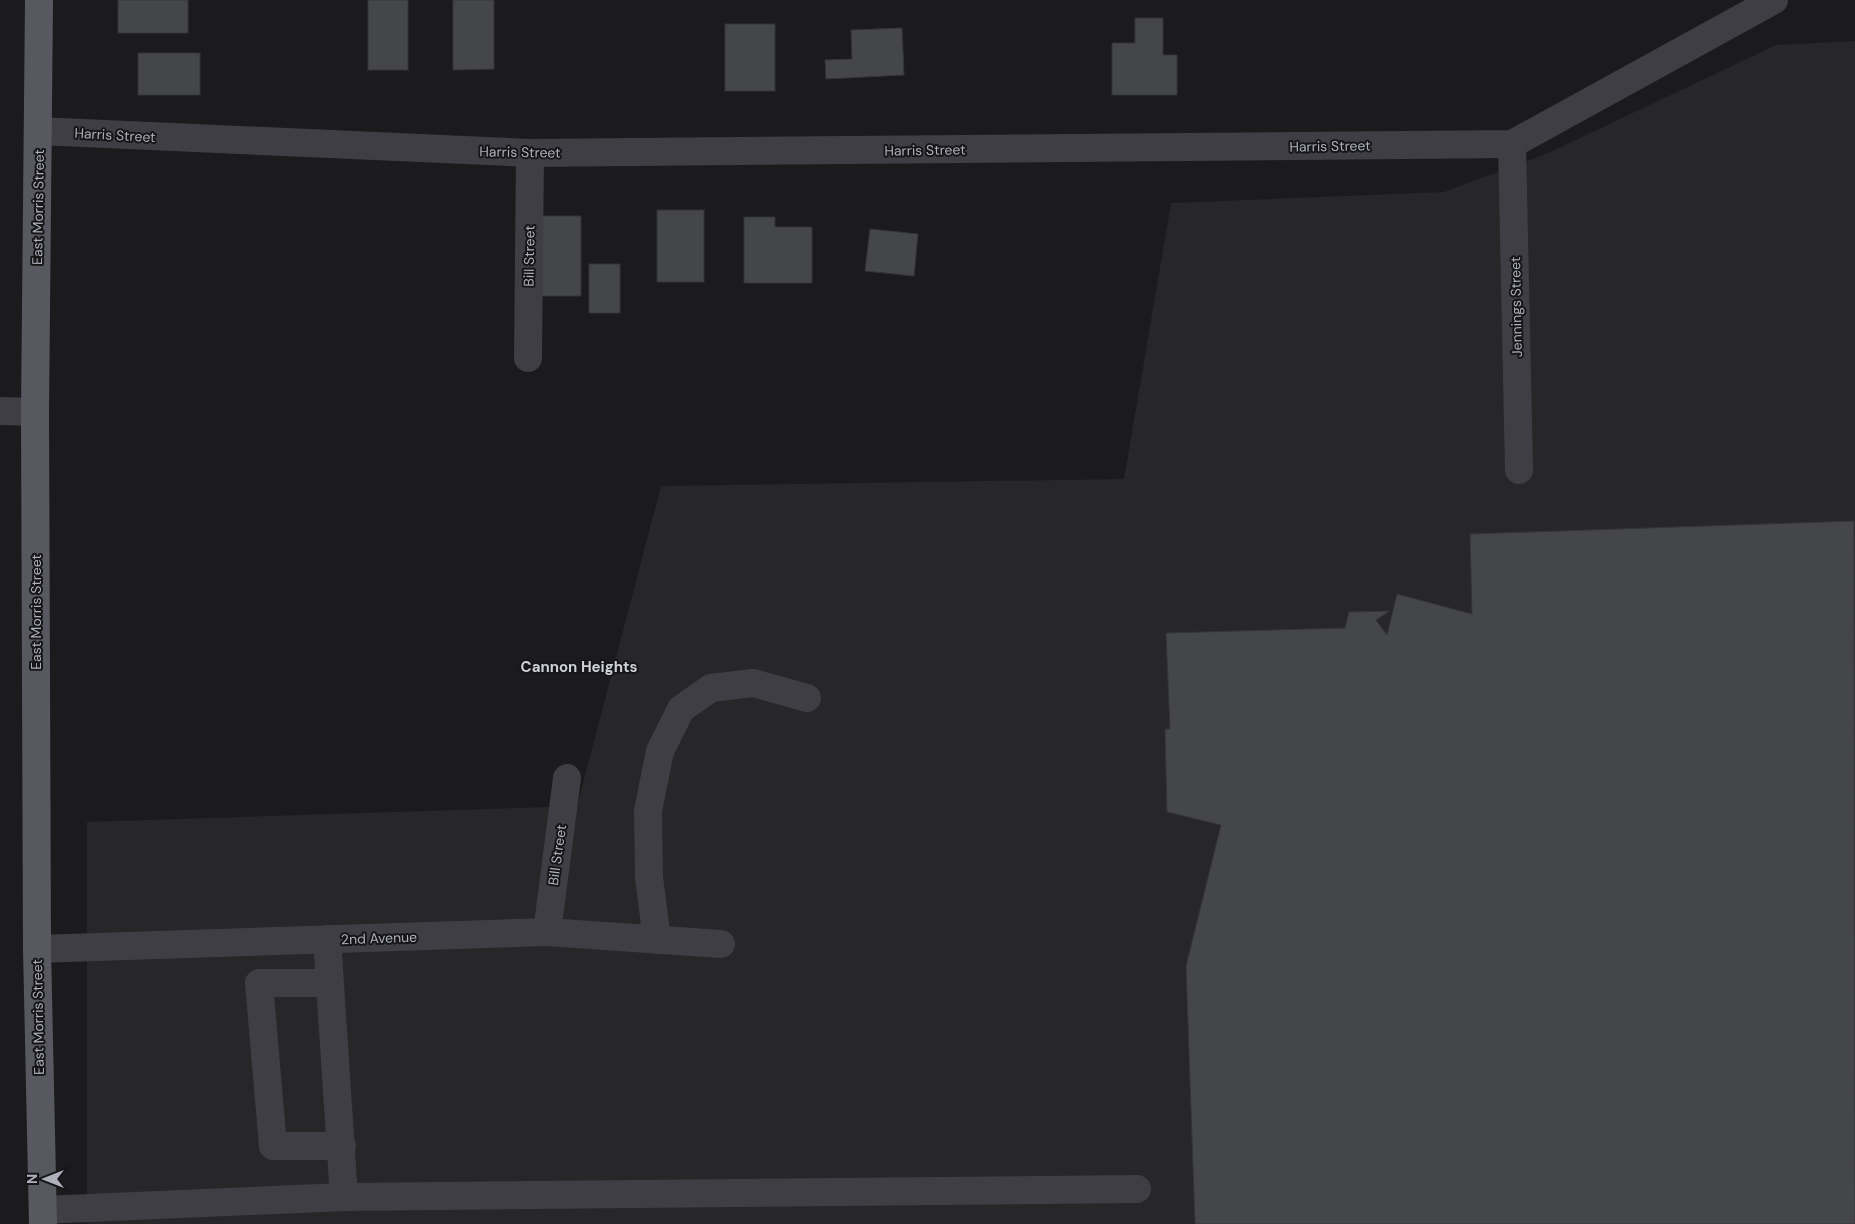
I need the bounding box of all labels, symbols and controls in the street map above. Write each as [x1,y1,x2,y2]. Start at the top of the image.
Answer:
street label: Harris Street [74,124,156,146]
street label: Harris Street [1289,136,1371,156]
street label: Harris Street [884,140,966,160]
street label: Harris Street [479,142,561,162]
street label: East Morris Street [28,149,48,265]
street label: Bill Street [519,225,539,287]
street label: Jennings Street [1506,257,1526,357]
street label: East Morris Street [27,554,45,670]
district label: Cannon Heights [521,657,637,677]
street label: Bill Street [544,823,570,887]
street label: 2nd Avenue [341,928,417,948]
street label: East Morris Street [28,959,48,1075]
north arrow [20,1154,70,1204]
text: N [23,1174,41,1184]

